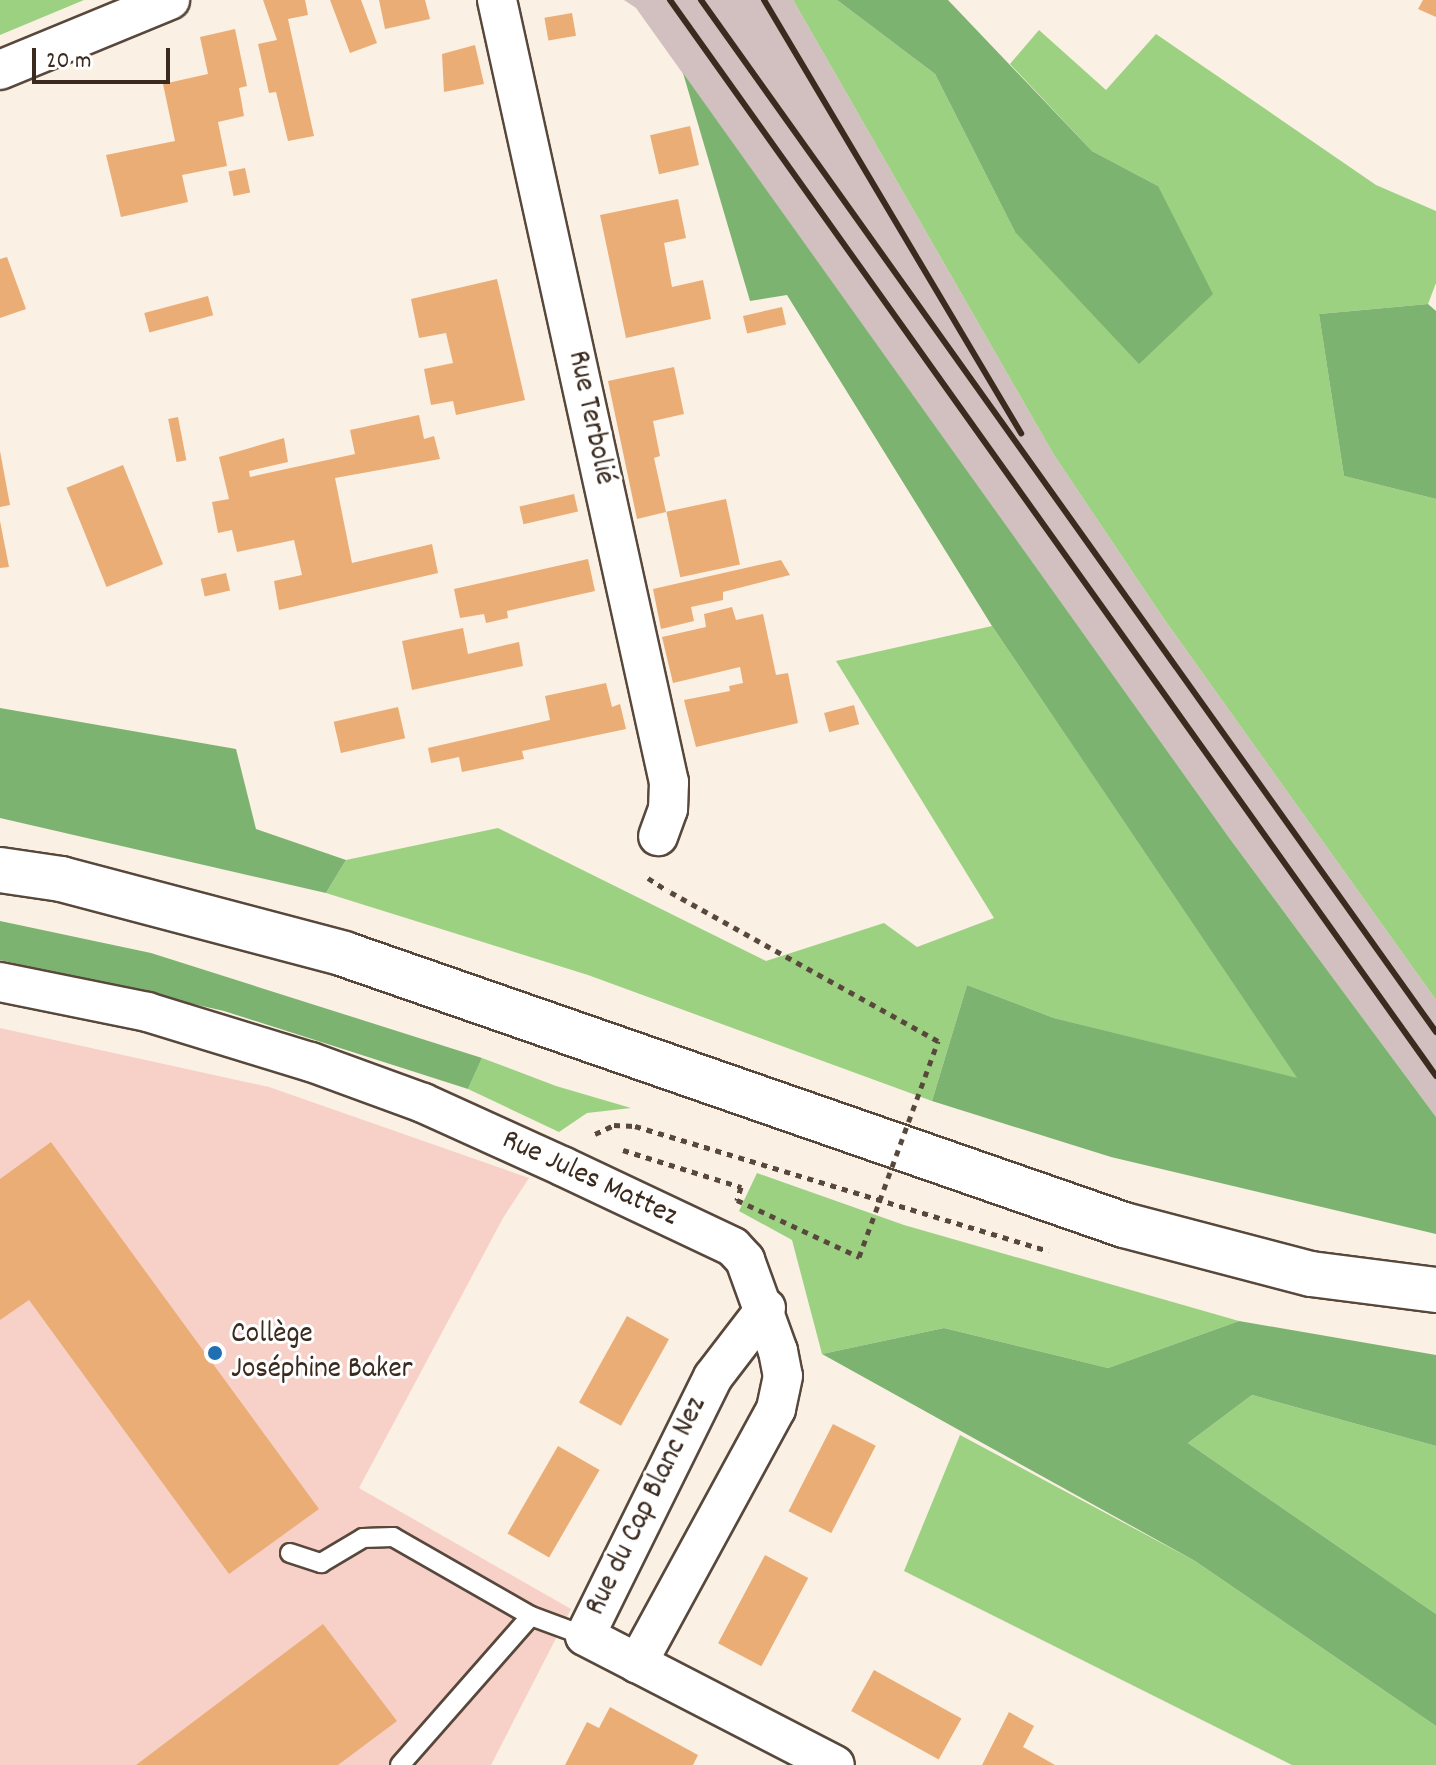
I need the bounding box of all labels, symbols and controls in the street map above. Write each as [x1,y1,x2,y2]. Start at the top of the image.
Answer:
scale bar [36,32,174,82]
text: 20 m [46,45,92,79]
street label: Rue Terbolié [557,348,621,488]
street label: Rue Jules Mattez [495,1124,683,1236]
place label: Collège Joséphine Baker [231,1318,413,1388]
marker: Collège Joséphine Baker [206,1344,224,1362]
street label: Rue du Cap Blanc Nez [579,1392,717,1622]

